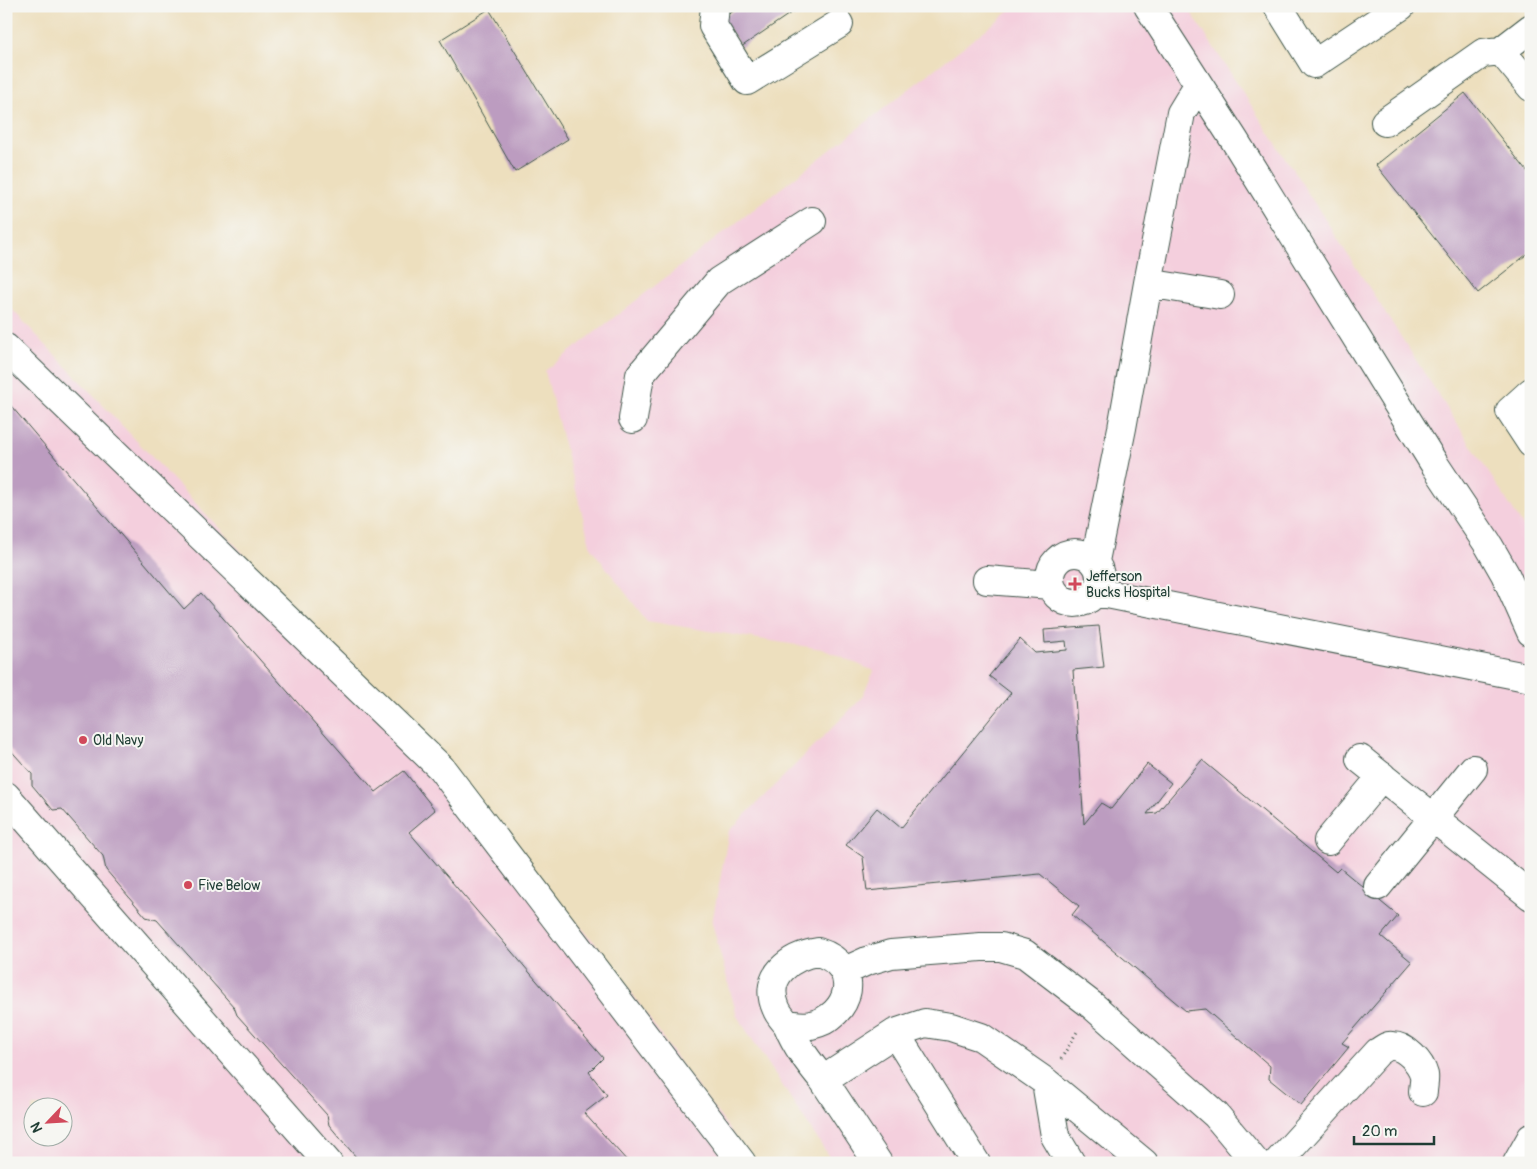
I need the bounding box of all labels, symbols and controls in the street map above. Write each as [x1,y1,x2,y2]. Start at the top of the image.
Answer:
place label: Jefferson Bucks Hospital [1086,568,1170,601]
marker: Jefferson Bucks Hospital [1068,577,1082,591]
place label: Old Navy [93,732,143,749]
marker: Old Navy [77,734,89,746]
place label: Five Below [198,877,261,894]
marker: Five Below [182,879,194,891]
north arrow [22,1096,72,1146]
scale bar [1354,1114,1434,1146]
text: N [27,1119,46,1135]
text: 20 m [1362,1122,1397,1141]

